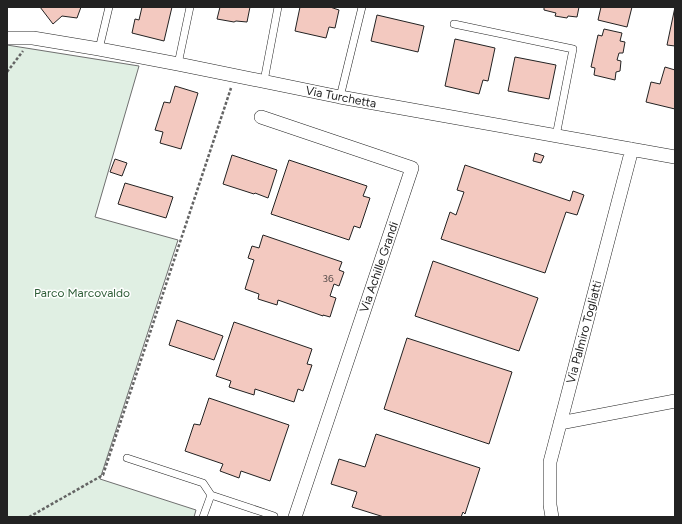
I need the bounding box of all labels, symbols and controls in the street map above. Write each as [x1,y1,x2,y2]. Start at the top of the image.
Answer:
street label: Via Turchetta [304,83,378,111]
street label: Via Achille Grandi [357,220,401,314]
house number: 36 [322,272,334,285]
street label: Via Palmiro Togliatti [564,279,604,385]
park label: Parco Marcovaldo [34,286,130,300]

